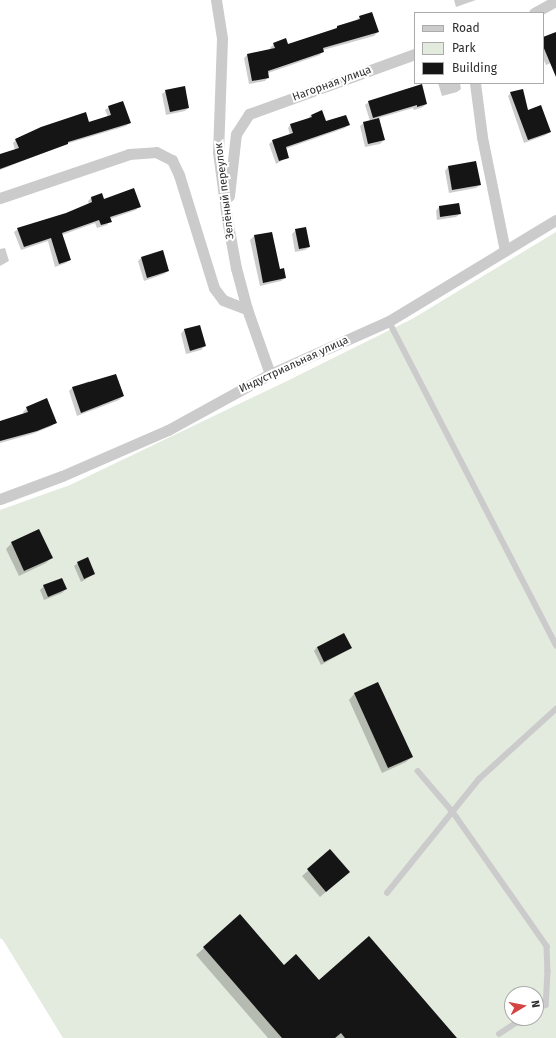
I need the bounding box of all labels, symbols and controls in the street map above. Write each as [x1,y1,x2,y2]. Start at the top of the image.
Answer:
legend [414,12,544,84]
text: Road [452,21,480,35]
text: Park [452,41,476,55]
text: Building [452,61,497,75]
street label: Нагорная улица [291,64,373,104]
street label: Зелёный переулок [213,142,237,240]
street label: Индустриальная улица [237,334,351,396]
north arrow [504,986,544,1026]
text: N [528,999,542,1009]

